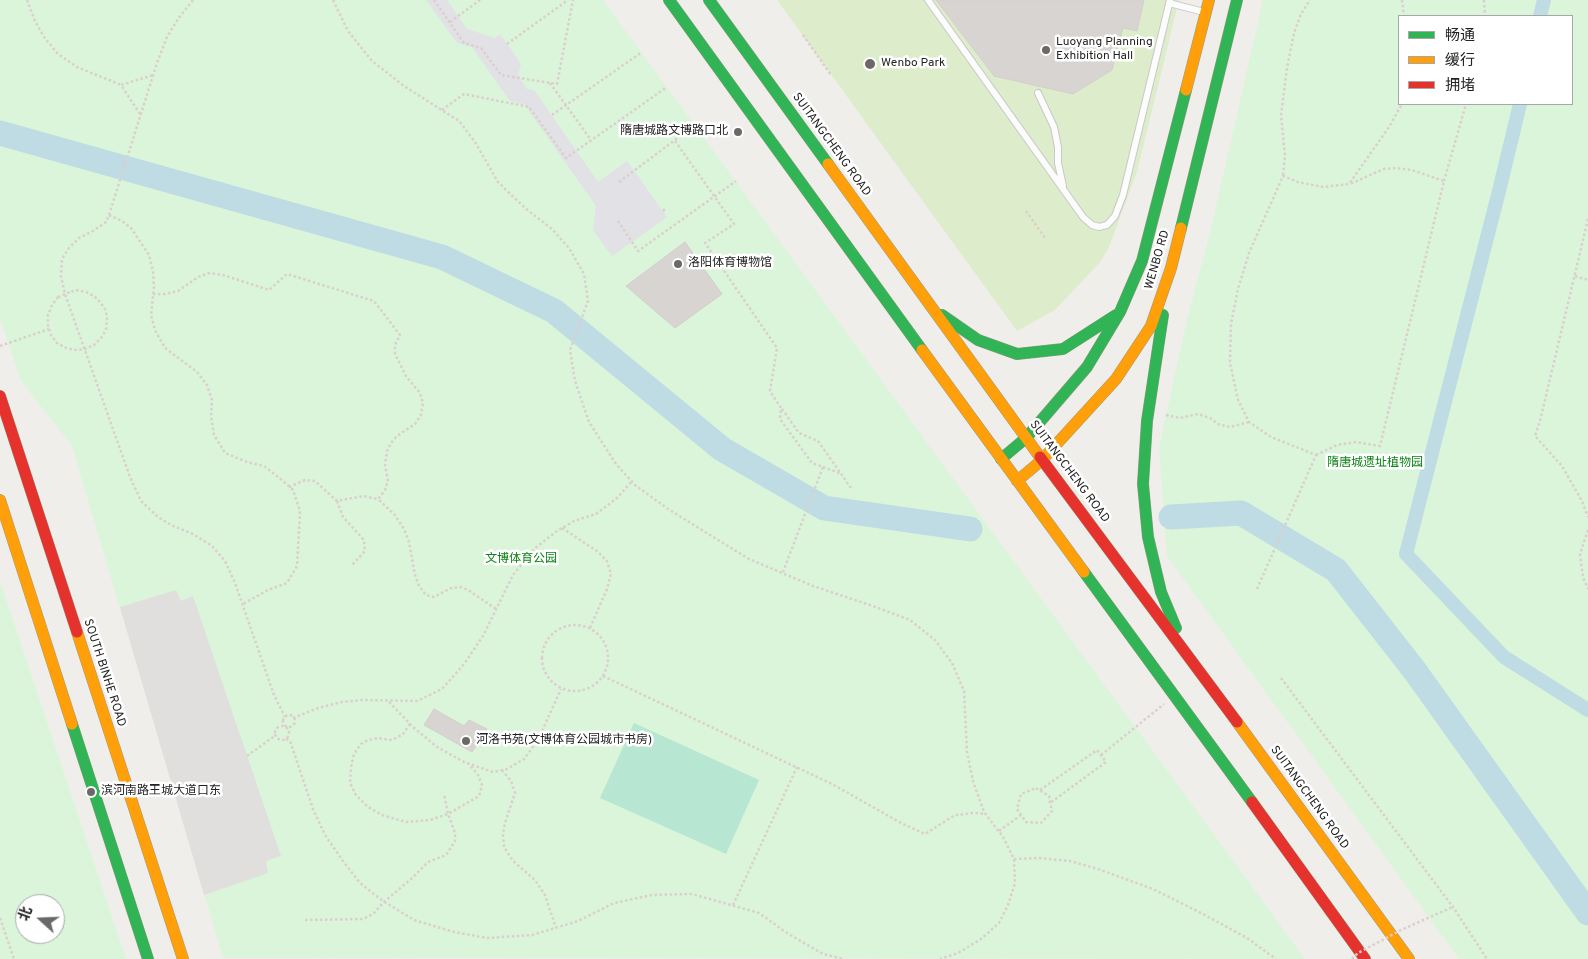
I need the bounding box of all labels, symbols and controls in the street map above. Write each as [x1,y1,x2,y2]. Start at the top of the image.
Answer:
legend [1398,15,1573,105]
text: 畅通 [1445,27,1475,46]
place label: Luoyang Planning Exhibition Hall [1056,36,1153,64]
marker: Luoyang Planning Exhibition Hall [1040,44,1052,56]
text: 缓行 [1445,52,1475,71]
marker: Wenbo Park [863,57,877,71]
place label: Wenbo Park [881,57,945,71]
text: 拥堵 [1445,77,1475,96]
street label: SUITANGCHENG ROAD [789,91,873,199]
place label: 隋唐城路文博路口北 [620,125,728,139]
marker: 隋唐城路文博路口北 [732,126,744,138]
street label: WENBO RD [1143,229,1173,291]
place label: 洛阳体育博物馆 [688,257,772,271]
marker: 洛阳体育博物馆 [672,258,684,270]
street label: SUITANGCHENG ROAD [1026,418,1112,526]
park label: 隋唐城遗址植物园 [1327,457,1423,471]
park label: 文博体育公园 [485,553,557,567]
street label: SOUTH BINHE ROAD [80,617,128,729]
place label: 河洛书苑(文博体育公园城市书房) [476,734,652,748]
marker: 河洛书苑(文博体育公园城市书房) [460,735,472,747]
street label: SUITANGCHENG ROAD [1267,744,1351,852]
place label: 滨河南路王城大道口东 [101,785,221,799]
marker: 滨河南路王城大道口东 [85,786,97,798]
north arrow [15,894,65,944]
text: 北 [16,905,37,924]

